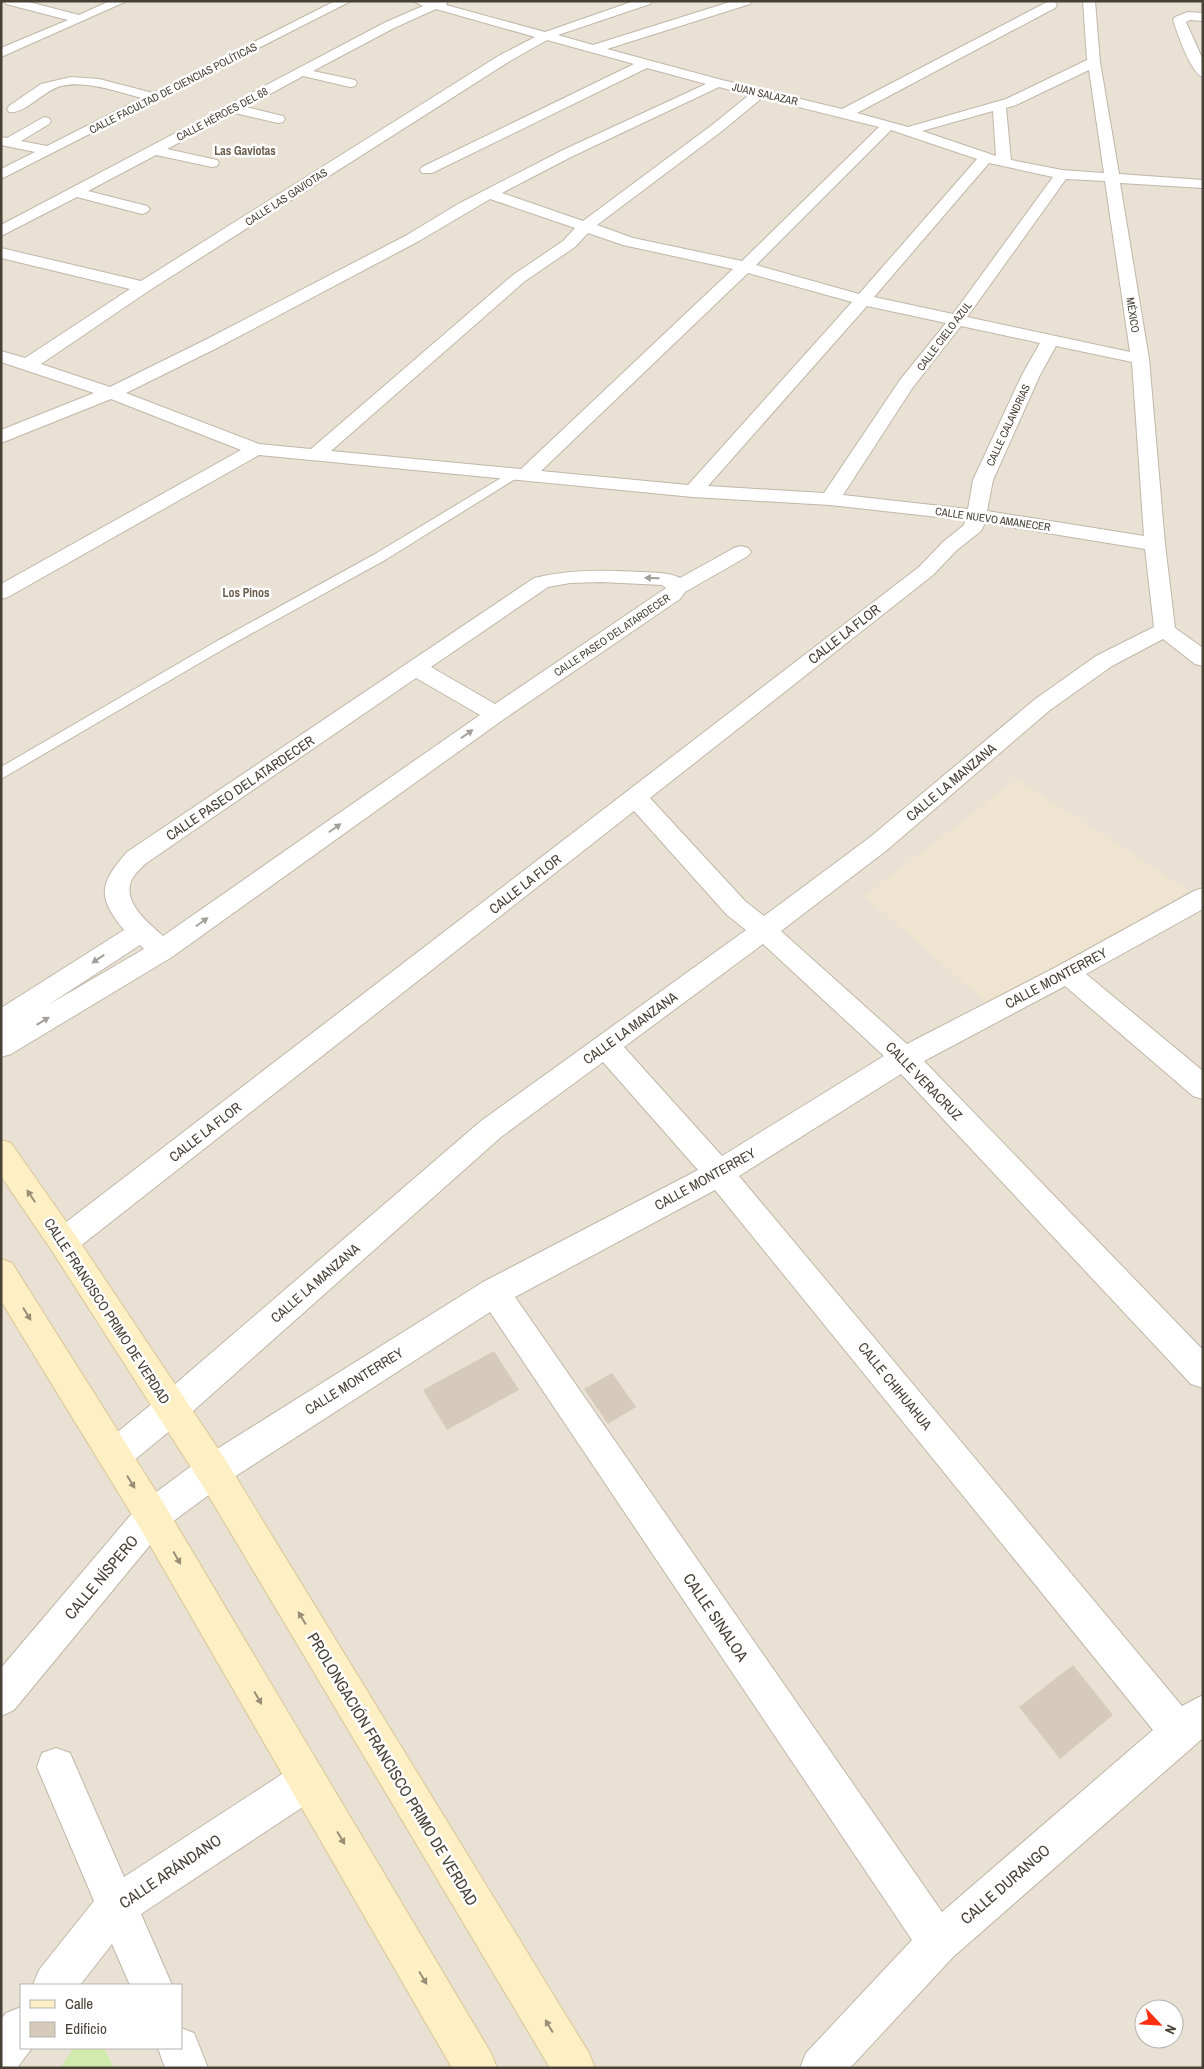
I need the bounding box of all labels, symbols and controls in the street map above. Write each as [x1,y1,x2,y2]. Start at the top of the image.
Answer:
street label: CALLE FACULTAD DE CIENCIAS POLÍTICAS [87,39,259,137]
street label: JUAN SALAZAR [731,80,800,108]
street label: CALLE HÉROES DEL 68 [174,84,270,144]
district label: Las Gaviotas [214,143,276,159]
street label: CALLE LAS GAVIOTAS [242,165,330,229]
street label: MÉXICO [1123,296,1143,334]
street label: CALLE CIELO AZUL [913,299,975,373]
street label: CALLE CALANDRIAS [983,382,1033,468]
street label: CALLE NUEVO AMANECER [934,504,1052,534]
one-way arrow [643,574,659,582]
district label: Los Pinos [222,585,270,601]
street label: CALLE PASEO DEL ATARDECER [551,590,673,679]
street label: CALLE LA FLOR [804,600,884,668]
one-way arrow [460,729,474,739]
street label: CALLE PASEO DEL ATARDECER [162,732,318,844]
street label: CALLE LA MANZANA [902,739,1000,825]
one-way arrow [328,823,342,833]
street label: CALLE LA FLOR [485,850,565,918]
one-way arrow [195,917,209,927]
street label: CALLE MONTERREY [1002,943,1110,1012]
one-way arrow [92,954,105,964]
street label: CALLE LA MANZANA [579,988,681,1068]
one-way arrow [37,1017,50,1026]
street label: CALLE VERACRUZ [882,1038,966,1124]
street label: CALLE LA FLOR [165,1098,245,1166]
street label: CALLE MONTERREY [651,1144,759,1214]
one-way arrow [27,1190,36,1203]
street label: CALLE FRANCISCO PRIMO DE VERDAD [40,1215,174,1407]
street label: CALLE LA MANZANA [267,1239,364,1327]
one-way arrow [22,1308,32,1321]
street label: CALLE CHIHUAHUA [854,1338,936,1434]
street label: CALLE MONTERREY [301,1343,407,1419]
one-way arrow [127,1476,136,1489]
street label: CALLE NÍSPERO [59,1530,143,1624]
one-way arrow [172,1551,181,1564]
street label: CALLE SINALOA [678,1569,754,1666]
one-way arrow [297,1611,306,1624]
street label: PROLONGACIÓN FRANCISCO PRIMO DE VERDAD [302,1628,484,1910]
one-way arrow [254,1692,263,1705]
street label: CALLE ARÁNDANO [115,1829,225,1913]
one-way arrow [336,1832,345,1845]
street label: CALLE DURANGO [955,1839,1055,1929]
one-way arrow [419,1972,428,1985]
legend [20,1984,182,2049]
text: Calle [65,1993,93,2014]
north arrow [1134,1999,1184,2049]
text: Edificio [65,2018,107,2039]
one-way arrow [545,2020,554,2033]
text: N [1161,2022,1181,2037]

